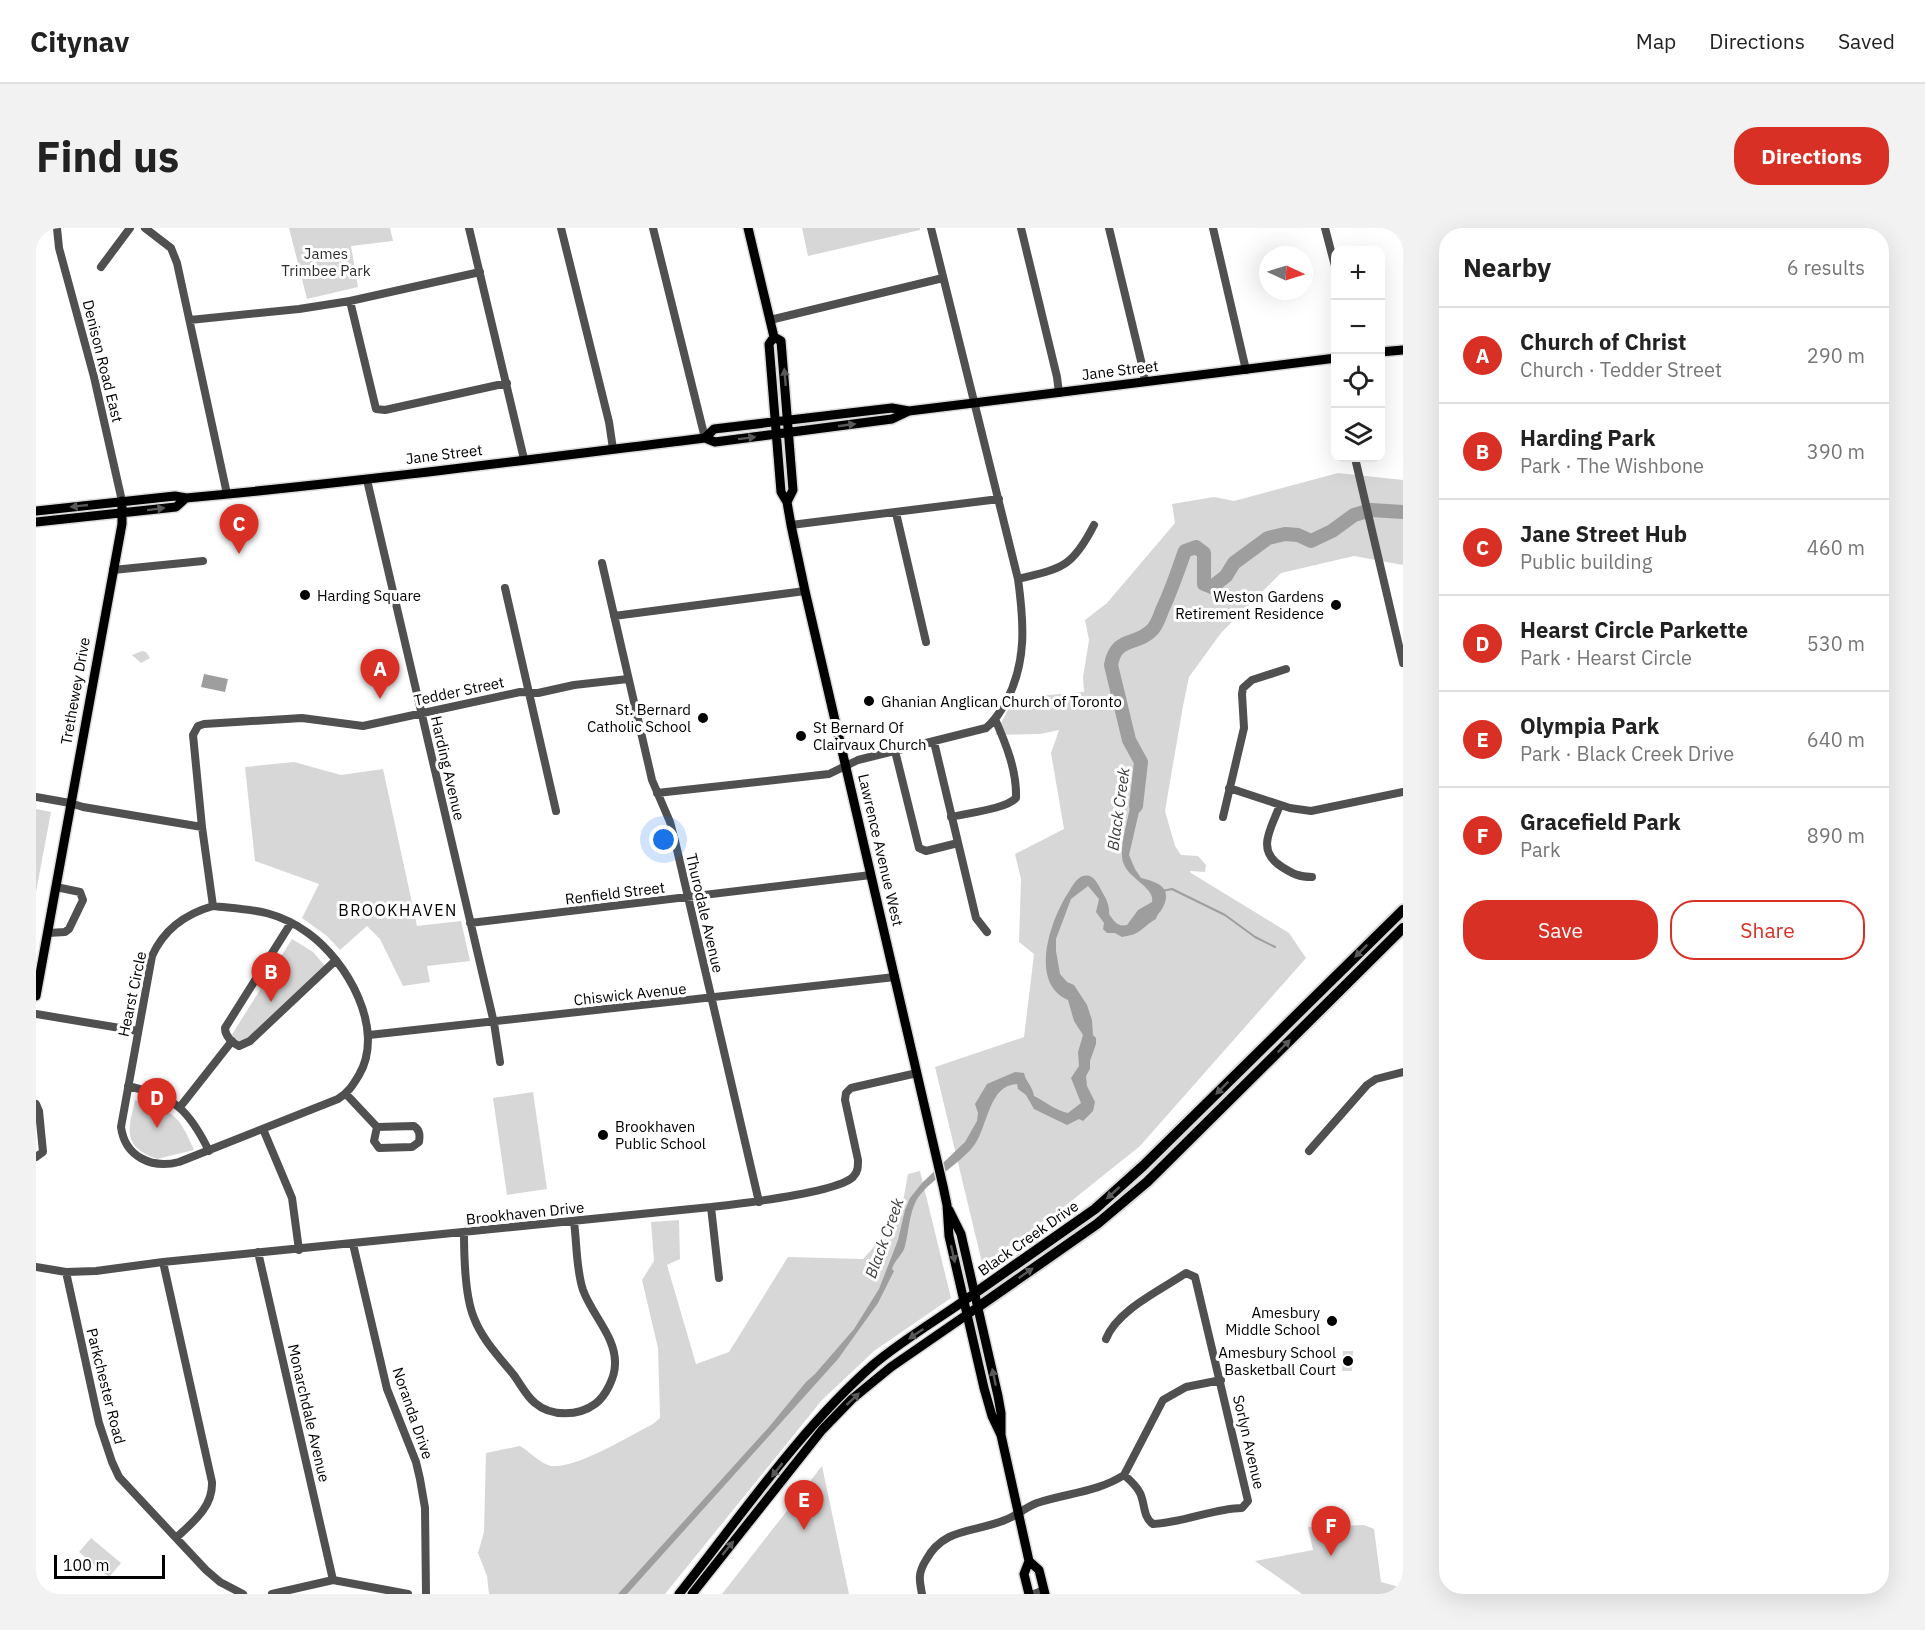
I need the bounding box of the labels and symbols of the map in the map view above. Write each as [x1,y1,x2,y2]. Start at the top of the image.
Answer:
park label: James Trimbee Park [281,244,371,280]
north arrow [1259,246,1313,300]
street label: Denison Road East [79,298,127,424]
street label: Jane Street [1081,356,1159,384]
one-way arrow [780,367,790,386]
one-way arrow [837,421,856,430]
one-way arrow [737,434,756,443]
street label: Jane Street [405,440,483,468]
one-way arrow [70,501,89,511]
one-way arrow [147,504,166,514]
pin: C [220,504,258,554]
place label: Harding Square [317,586,421,605]
place label: Weston Gardens Retirement Residence [1175,587,1324,623]
marker: Harding Square [298,588,312,602]
marker: Weston Gardens Retirement Residence [1329,598,1343,612]
street label: Trethewey Drive [56,636,94,746]
pin: A [360,650,400,699]
street label: Tedder Street [412,672,506,710]
place label: Ghanian Anglican Church of Toronto [881,692,1122,711]
marker: Ghanian Anglican Church of Toronto [862,694,876,708]
place label: St. Bernard Catholic School [587,700,691,736]
marker: St. Bernard Catholic School [696,711,710,725]
street label: Harding Avenue [427,714,469,822]
place label: St Bernard Of Clairvaux Church [813,718,927,754]
marker: St Bernard Of Clairvaux Church [794,729,808,743]
water label: Black Creek [1102,766,1134,852]
street label: Lawrence Avenue West [854,772,908,928]
your location [649,825,678,854]
street label: Thurodale Avenue [682,851,728,975]
street label: Renfield Street [564,877,666,909]
district label: BROOKHAVEN [338,900,458,920]
one-way arrow [1354,944,1369,958]
street label: Hearst Circle [114,950,150,1038]
pin: B [252,952,290,1002]
street label: Chiswick Avenue [573,979,687,1009]
one-way arrow [1276,1040,1290,1054]
pin: D [138,1078,176,1128]
one-way arrow [1215,1081,1230,1095]
place label: Brookhaven Public School [615,1117,706,1153]
marker: Brookhaven Public School [596,1128,610,1142]
one-way arrow [1106,1186,1121,1200]
water label: Black Creek [860,1195,908,1281]
street label: Black Creek Drive [974,1196,1082,1280]
street label: Brookhaven Drive [465,1197,585,1229]
one-way arrow [949,1244,958,1263]
one-way arrow [1018,1268,1034,1279]
place label: Amesbury Middle School [1225,1303,1321,1339]
marker: Amesbury Middle School [1325,1314,1339,1328]
street label: Parkchester Road [82,1326,130,1446]
one-way arrow [907,1329,924,1340]
street label: Monarchdale Avenue [284,1342,334,1484]
place label: Amesbury School Basketball Court [1218,1343,1336,1379]
marker: Amesbury School Basketball Court [1341,1354,1355,1368]
street label: Noranda Drive [388,1365,438,1461]
one-way arrow [988,1368,998,1386]
one-way arrow [845,1392,859,1406]
street label: Sorlyn Avenue [1229,1393,1269,1491]
one-way arrow [770,1462,783,1478]
pin: E [784,1480,824,1530]
pin: F [1312,1506,1350,1556]
one-way arrow [722,1540,735,1556]
scale bar [54,1552,165,1580]

